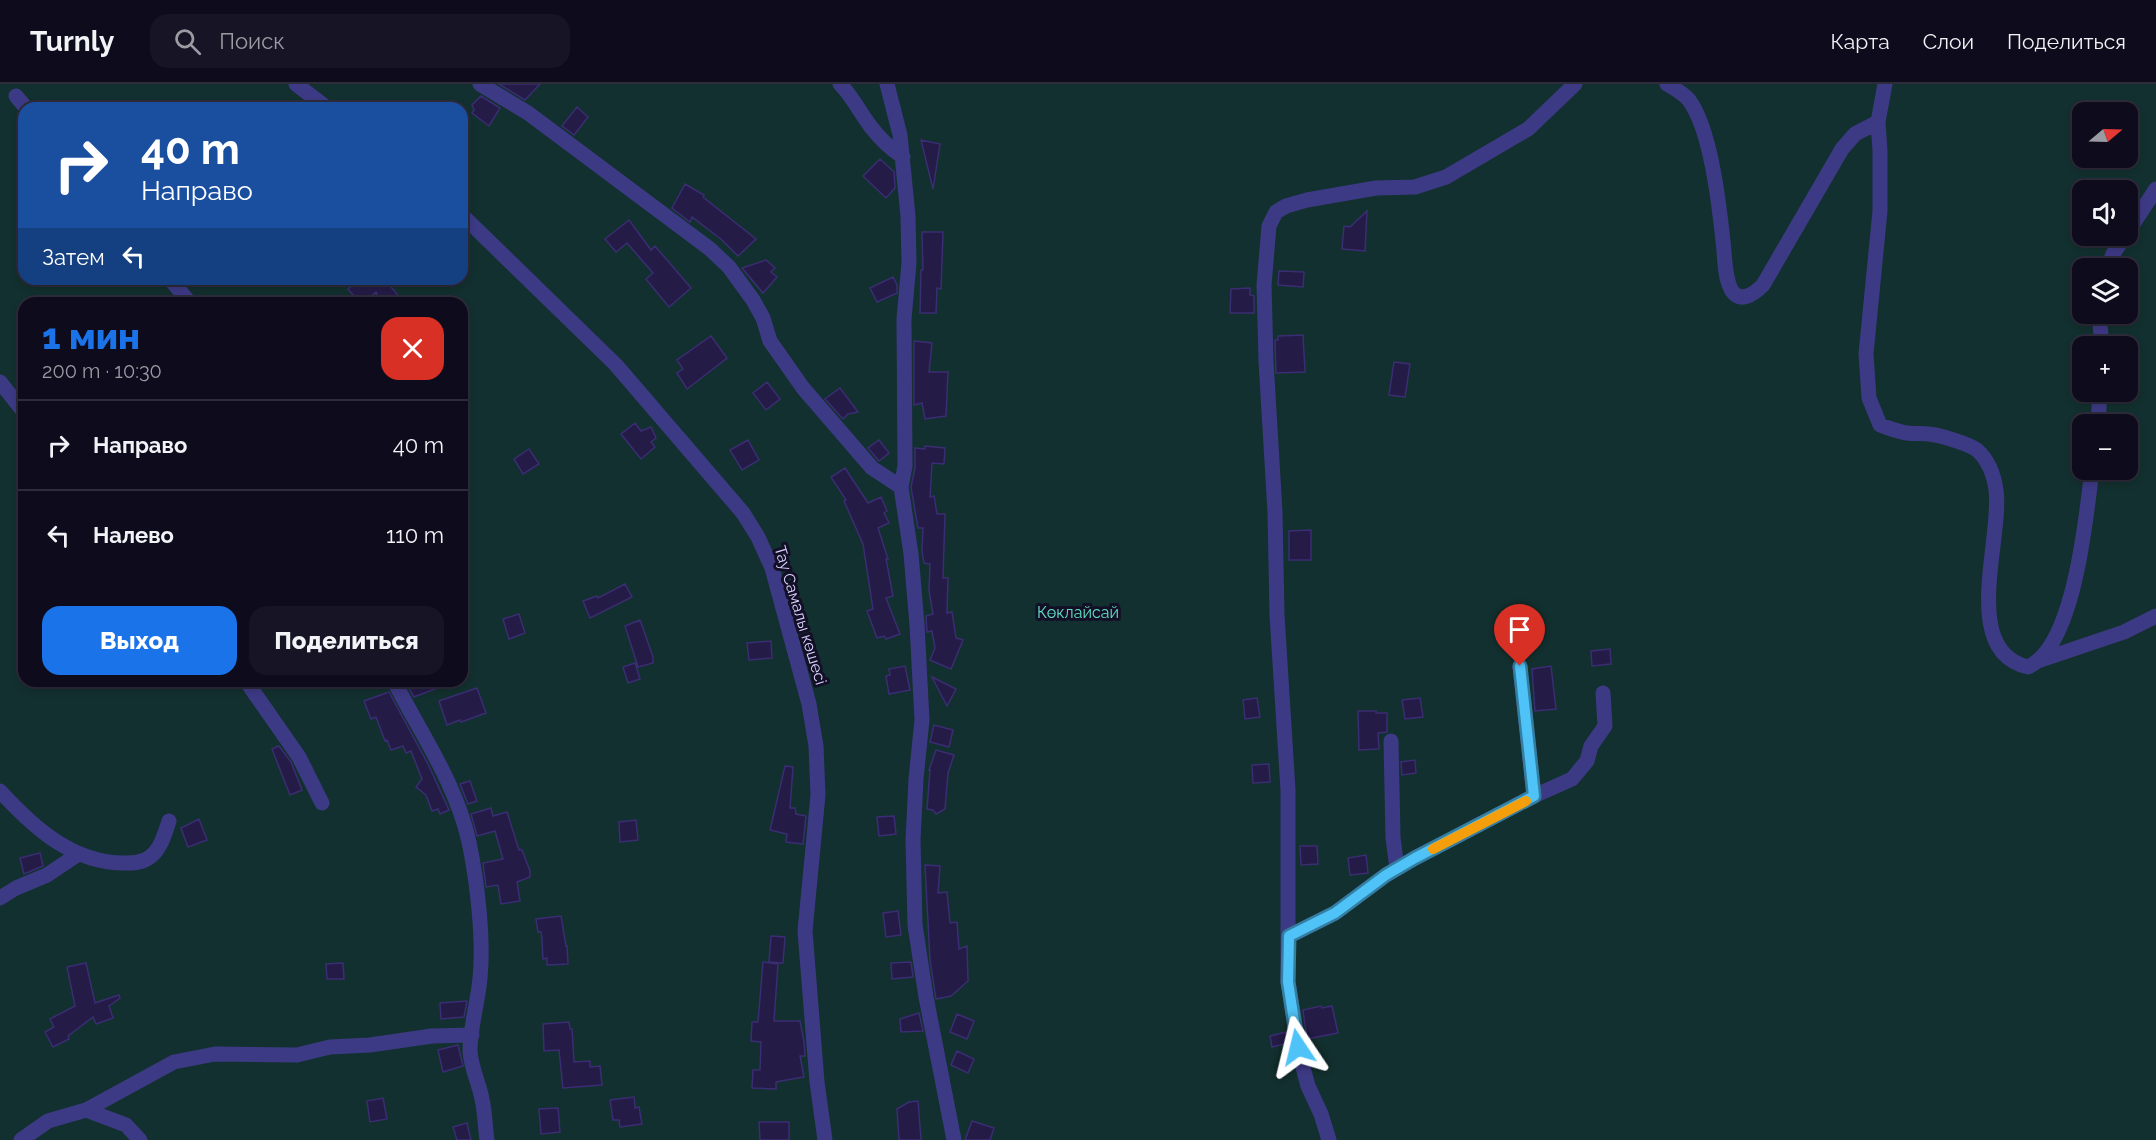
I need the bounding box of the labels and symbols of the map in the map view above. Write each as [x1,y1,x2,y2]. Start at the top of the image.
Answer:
north arrow [2072,102,2138,168]
street label: Тау Самалы көшесі [770,543,831,687]
park label: Көклайсай [1037,603,1119,622]
pin [1494,604,1545,666]
position arrow [1266,1015,1330,1079]

